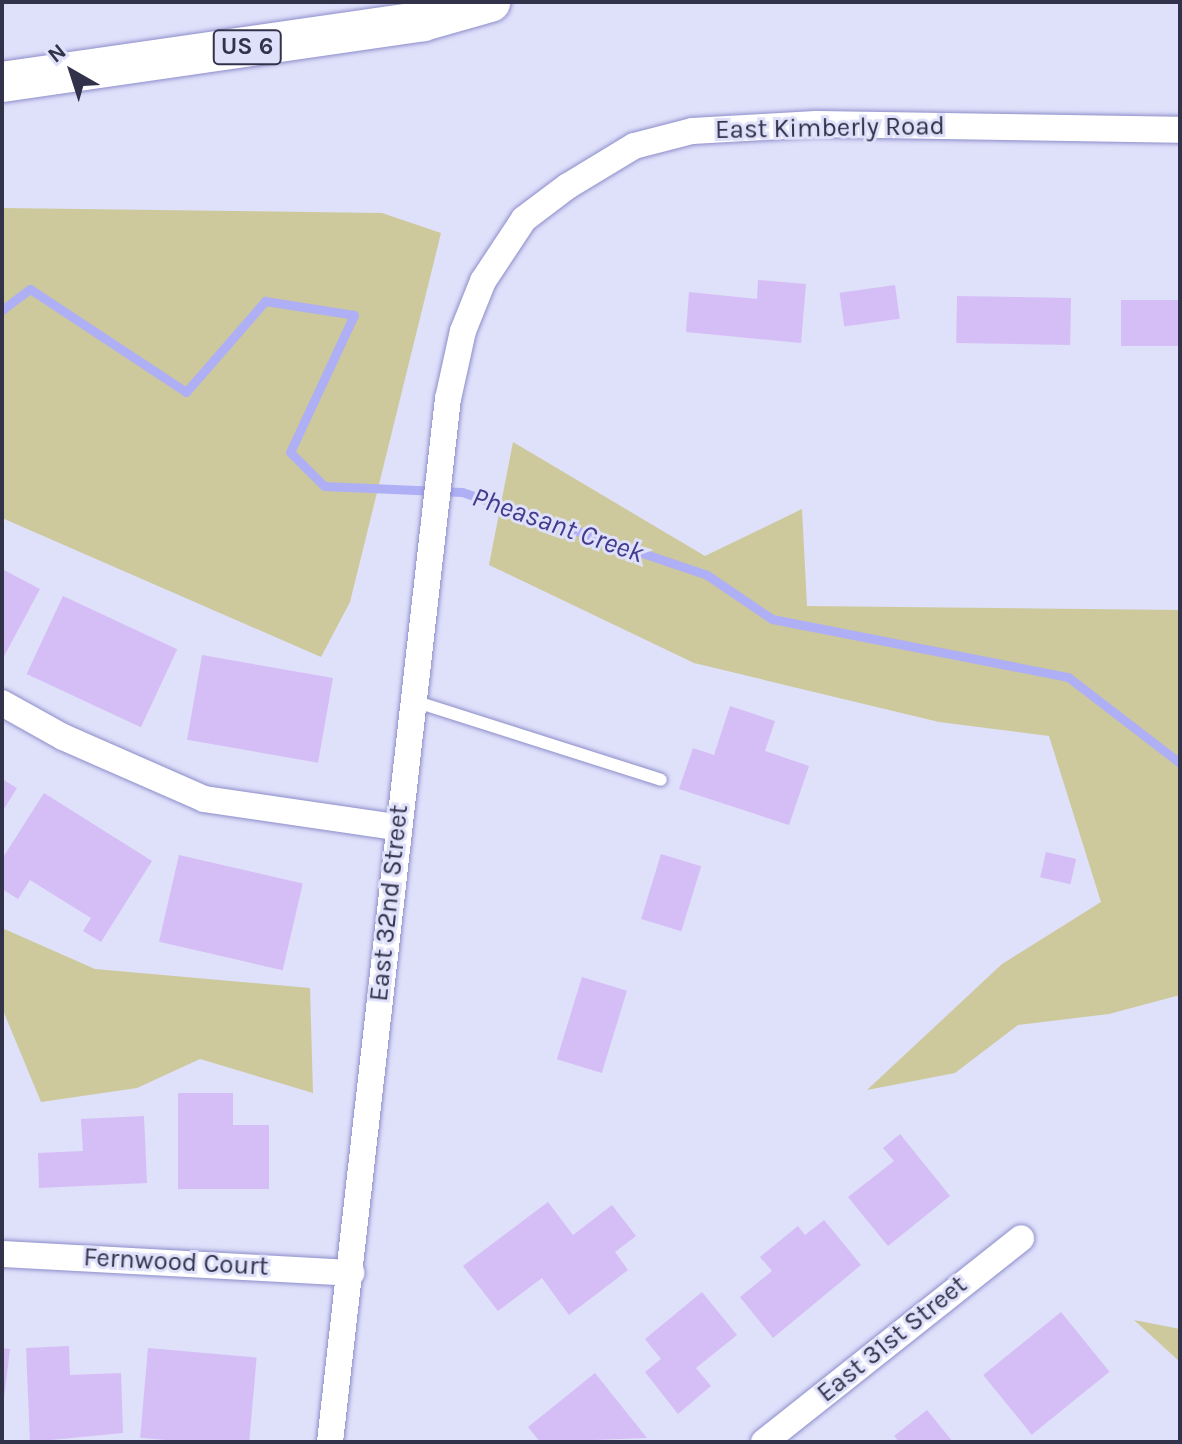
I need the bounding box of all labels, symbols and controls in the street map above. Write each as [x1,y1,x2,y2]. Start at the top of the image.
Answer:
road number: US 6 [211,27,283,67]
north arrow [32,32,112,112]
text: N [43,38,71,68]
street label: East Kimberly Road [715,110,945,146]
water label: Pheasant Creek [468,480,648,570]
street label: East 32nd Street [363,803,415,1003]
street label: Fernwood Court [83,1242,269,1282]
street label: East 31st Street [811,1269,973,1409]

